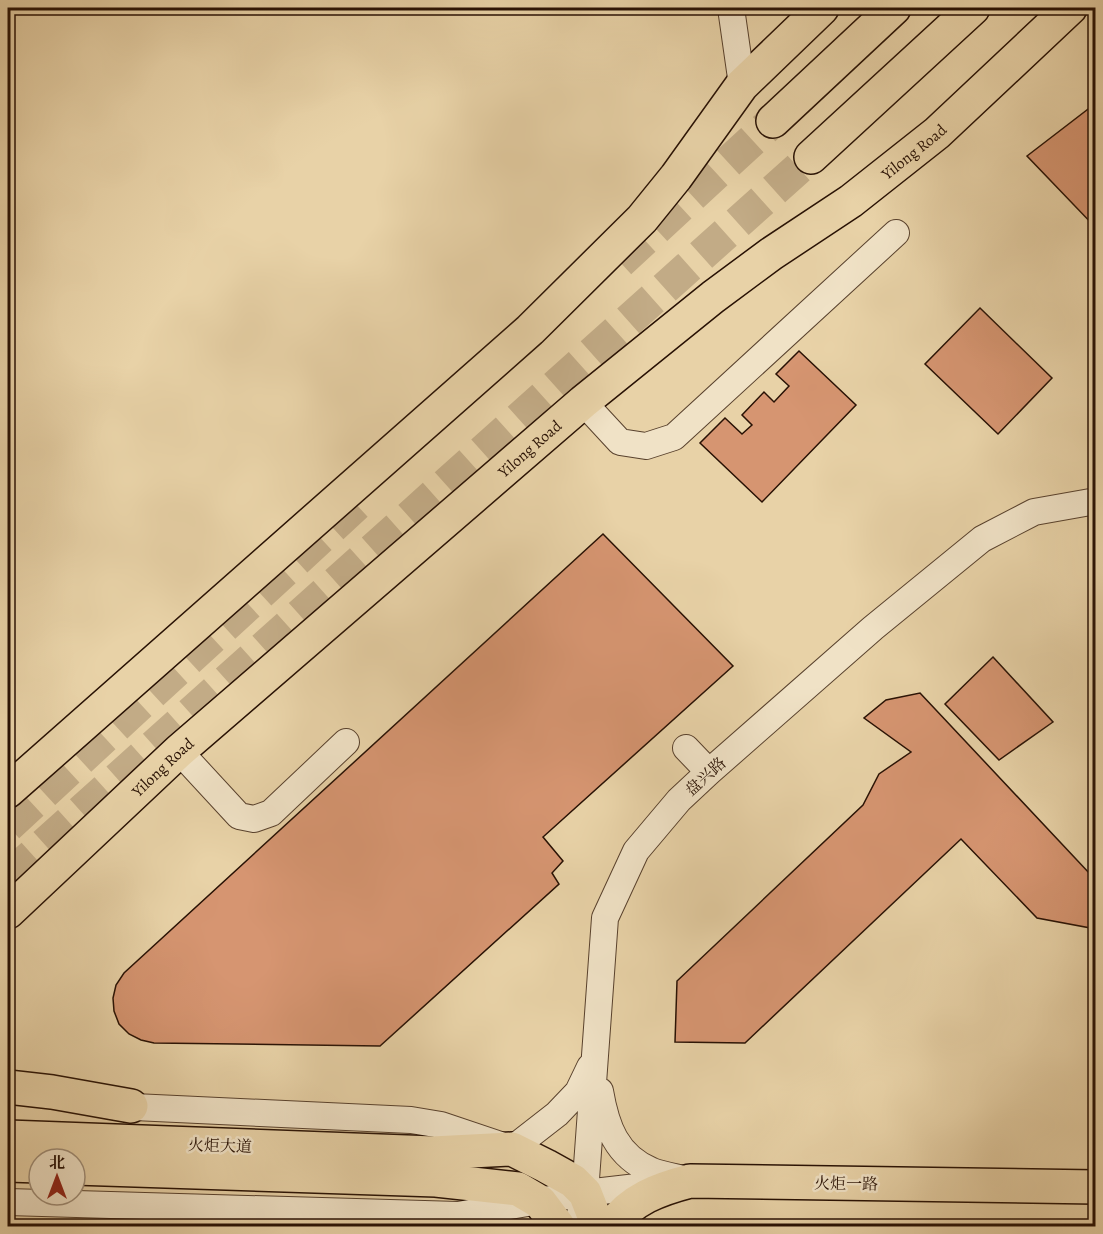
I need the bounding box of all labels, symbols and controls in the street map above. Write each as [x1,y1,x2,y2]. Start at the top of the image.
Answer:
street label: Yilong Road [876,119,952,186]
street label: Yilong Road [493,415,567,483]
street label: Yilong Road [126,733,199,803]
street label: 盘兴路 [680,753,731,801]
street label: 火炬大道 [188,1134,252,1158]
north arrow [27,1147,87,1207]
text: 北 [49,1152,65,1174]
street label: 火炬一路 [814,1172,878,1196]

